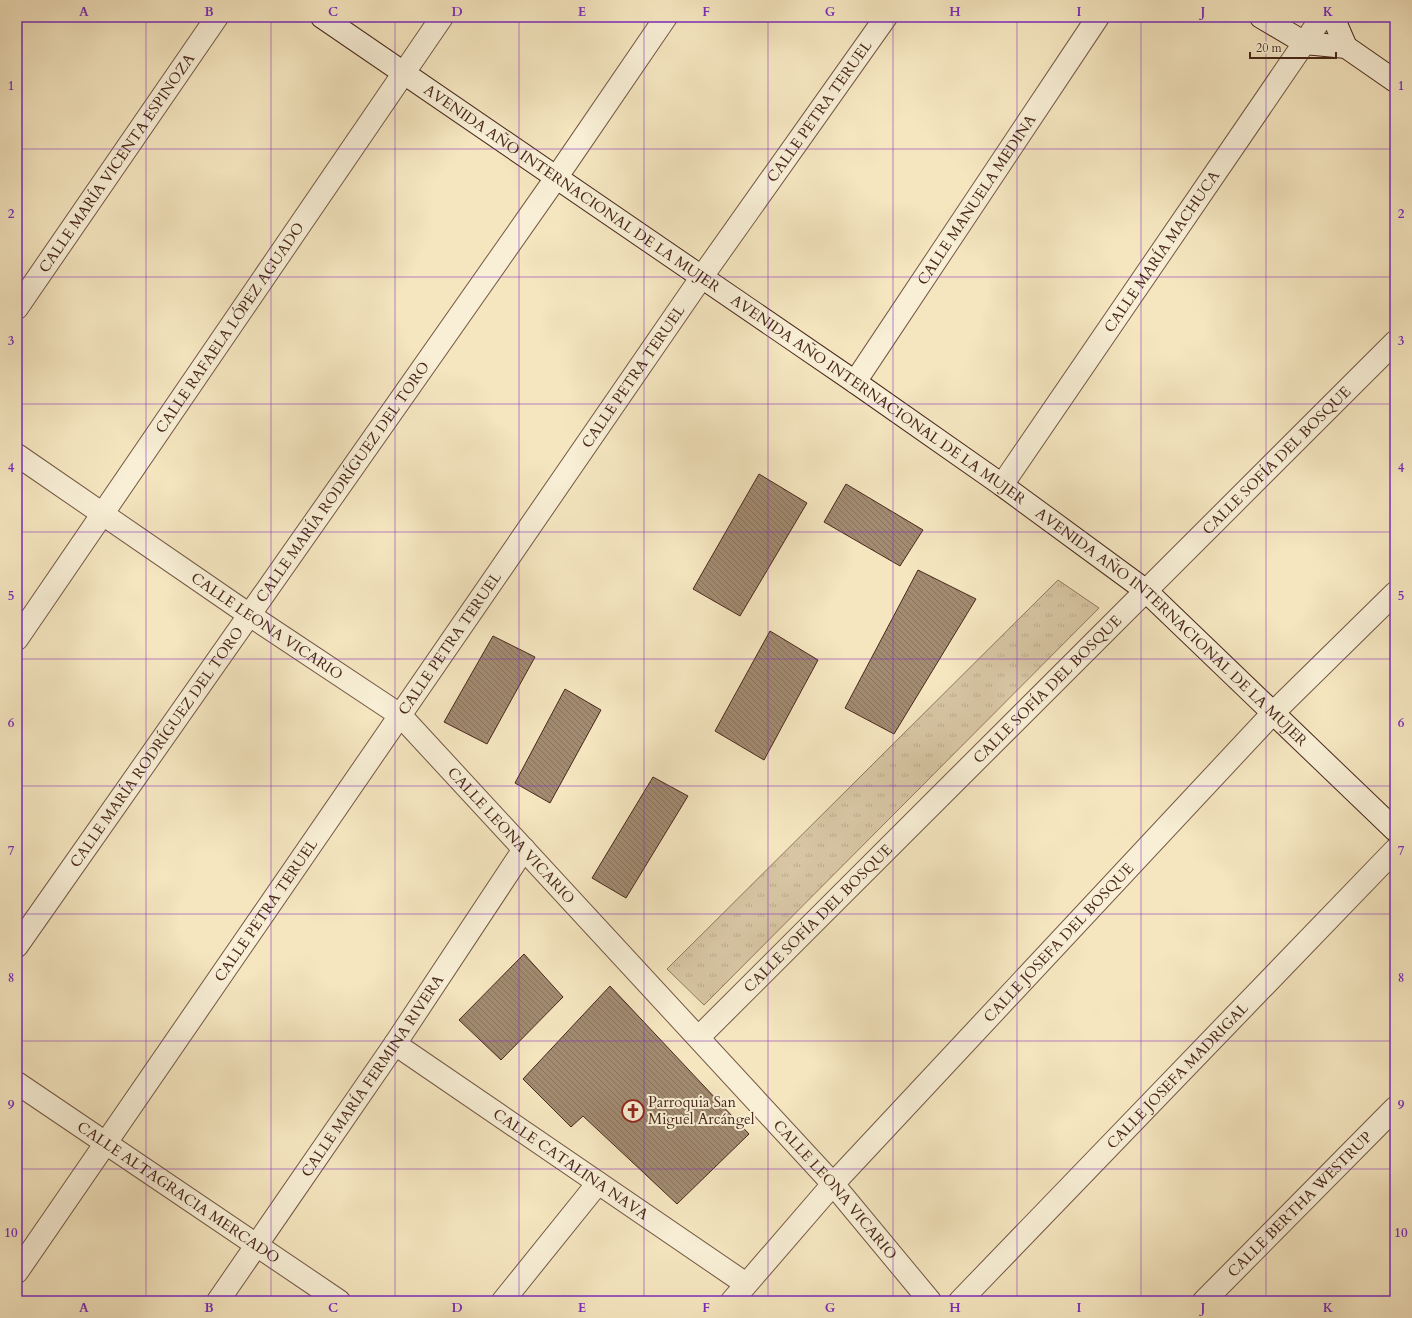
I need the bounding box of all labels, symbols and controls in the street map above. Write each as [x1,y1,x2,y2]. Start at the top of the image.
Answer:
text: A [79,3,89,21]
text: B [204,3,214,21]
text: C [328,3,338,21]
text: D [451,3,463,21]
text: E [578,3,586,21]
text: F [702,3,710,21]
text: G [825,3,836,21]
text: H [949,3,961,21]
text: I [1076,3,1082,21]
text: J [1199,3,1206,21]
text: K [1323,3,1334,21]
scale bar [1250,34,1336,60]
street label: CALLE PETRA TERUEL [762,36,877,186]
text: 20 m [1256,40,1283,56]
street label: CALLE MARÍA VICENTA ESPINOZA [34,49,199,277]
text: 1 [8,77,14,95]
text: 1 [1398,77,1404,95]
street label: AVENIDA AÑO INTERNACIONAL DE LA MUJER [420,80,725,297]
street label: CALLE MANUELA MEDINA [912,110,1040,289]
street label: CALLE MARÍA MACHUCA [1099,166,1224,336]
text: 2 [8,205,15,223]
text: 2 [1398,205,1405,223]
street label: CALLE RAFAELA LÓPEZ AGUADO [151,218,309,437]
street label: AVENIDA AÑO INTERNACIONAL DE LA MUJER [727,290,1030,509]
street label: CALLE PETRA TERUEL [577,300,690,452]
text: 3 [8,332,15,350]
text: 3 [1398,332,1405,350]
street label: CALLE MARÍA RODRÍGUEZ DEL TORO [251,358,434,606]
street label: CALLE SOFÍA DEL BOSQUE [1198,382,1355,539]
text: 4 [8,459,15,477]
text: 4 [1398,459,1405,477]
street label: AVENIDA AÑO INTERNACIONAL DE LA MUJER [1032,503,1312,751]
street label: CALLE PETRA TERUEL [393,567,506,719]
street label: CALLE LEONA VICARIO [187,568,347,684]
text: 5 [8,587,14,605]
text: 5 [1398,587,1404,605]
street label: CALLE SOFÍA DEL BOSQUE [969,611,1126,768]
street label: CALLE MARÍA RODRÍGUEZ DEL TORO [65,623,248,871]
text: 6 [8,714,15,732]
text: 6 [1398,714,1405,732]
street label: CALLE LEONA VICARIO [443,763,579,908]
street label: CALLE PETRA TERUEL [210,834,323,986]
street label: CALLE SOFÍA DEL BOSQUE [739,840,896,997]
text: 7 [8,842,15,860]
text: 7 [1398,842,1405,860]
street label: CALLE JOSEFA DEL BOSQUE [979,858,1138,1027]
text: 8 [8,969,14,987]
text: 8 [1398,969,1404,987]
street label: CALLE MARÍA FERMINA RIVERA [296,970,448,1181]
street label: CALLE JOSEFA MADRIGAL [1102,998,1253,1153]
place label: Parroquia San Miguel Arcángel [648,1092,755,1129]
text: 9 [8,1096,15,1114]
text: 9 [1398,1096,1405,1114]
church icon: Parroquia San Miguel Arcángel [620,1098,646,1124]
street label: CALLE CATALINA NAVA [489,1104,653,1225]
street label: CALLE LEONA VICARIO [769,1116,902,1264]
street label: CALLE ALTAGRACIA MERCADO [73,1117,284,1268]
street label: CALLE BERTHA WESTRUP [1223,1127,1376,1282]
text: 10 [4,1224,18,1242]
text: 10 [1394,1224,1408,1242]
text: A [79,1299,89,1317]
text: B [204,1299,214,1317]
text: C [328,1299,338,1317]
text: D [451,1299,463,1317]
text: E [578,1299,586,1317]
text: F [702,1299,710,1317]
text: G [825,1299,836,1317]
text: H [949,1299,961,1317]
text: I [1076,1299,1082,1317]
text: J [1199,1299,1206,1317]
text: K [1323,1299,1334,1317]

